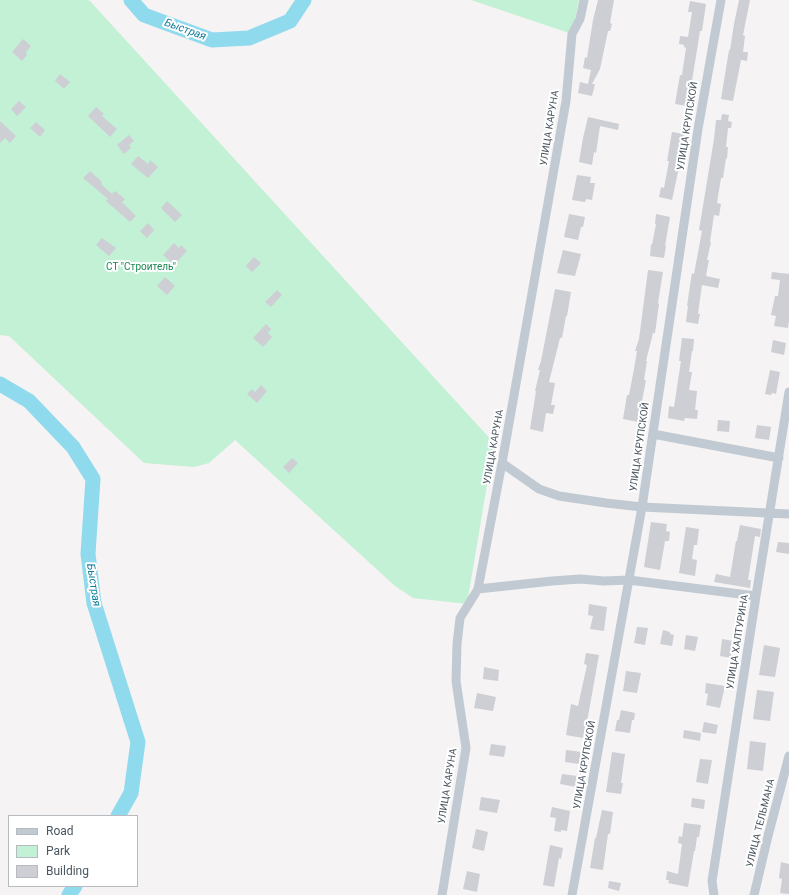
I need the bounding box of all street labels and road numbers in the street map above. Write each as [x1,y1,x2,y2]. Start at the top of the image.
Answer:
street label: УЛИЦА КРУПСКОЙ [675,81,701,171]
street label: УЛИЦА КАРУНА [538,90,562,166]
street label: УЛИЦА КРУПСКОЙ [628,402,652,492]
street label: УЛИЦА КАРУНА [481,409,507,485]
street label: УЛИЦА ХАЛТУРИНА [725,594,751,690]
street label: УЛИЦА КРУПСКОЙ [571,720,599,810]
street label: УЛИЦА КАРУНА [436,748,460,824]
street label: УЛИЦА ТЕЛЬМАНА [744,778,778,868]

